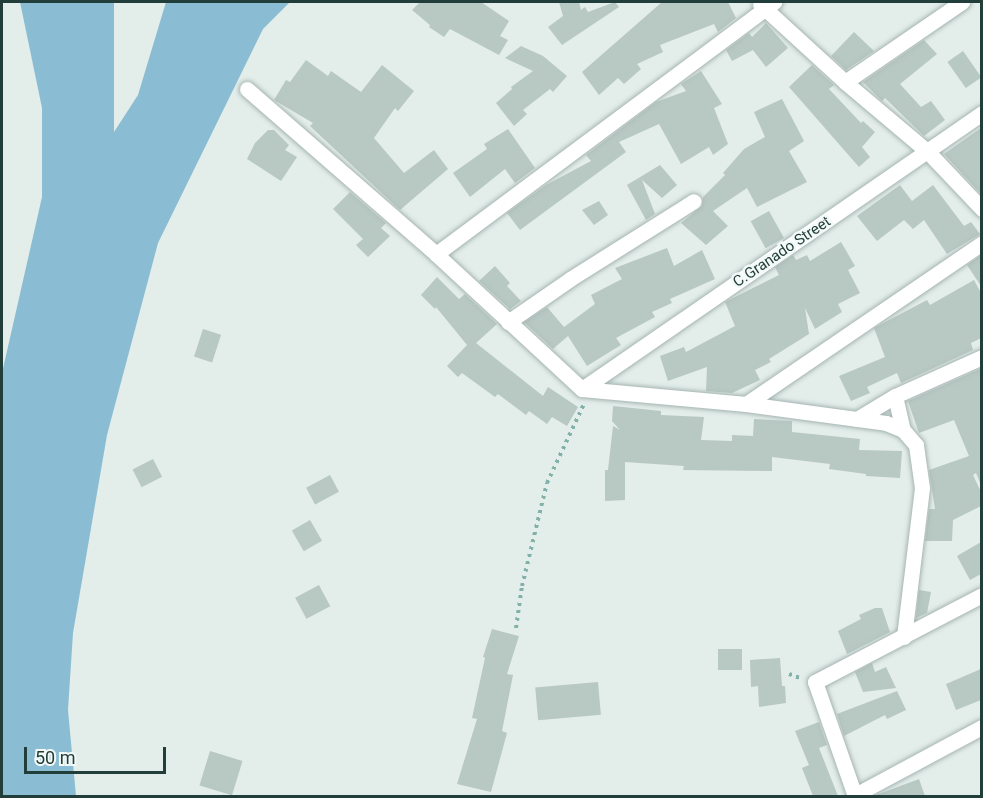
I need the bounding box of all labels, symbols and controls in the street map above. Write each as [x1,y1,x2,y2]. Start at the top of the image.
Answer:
street label: C.Granado Street [730,213,834,291]
scale bar [27,735,170,773]
text: 50 m [35,747,75,768]

